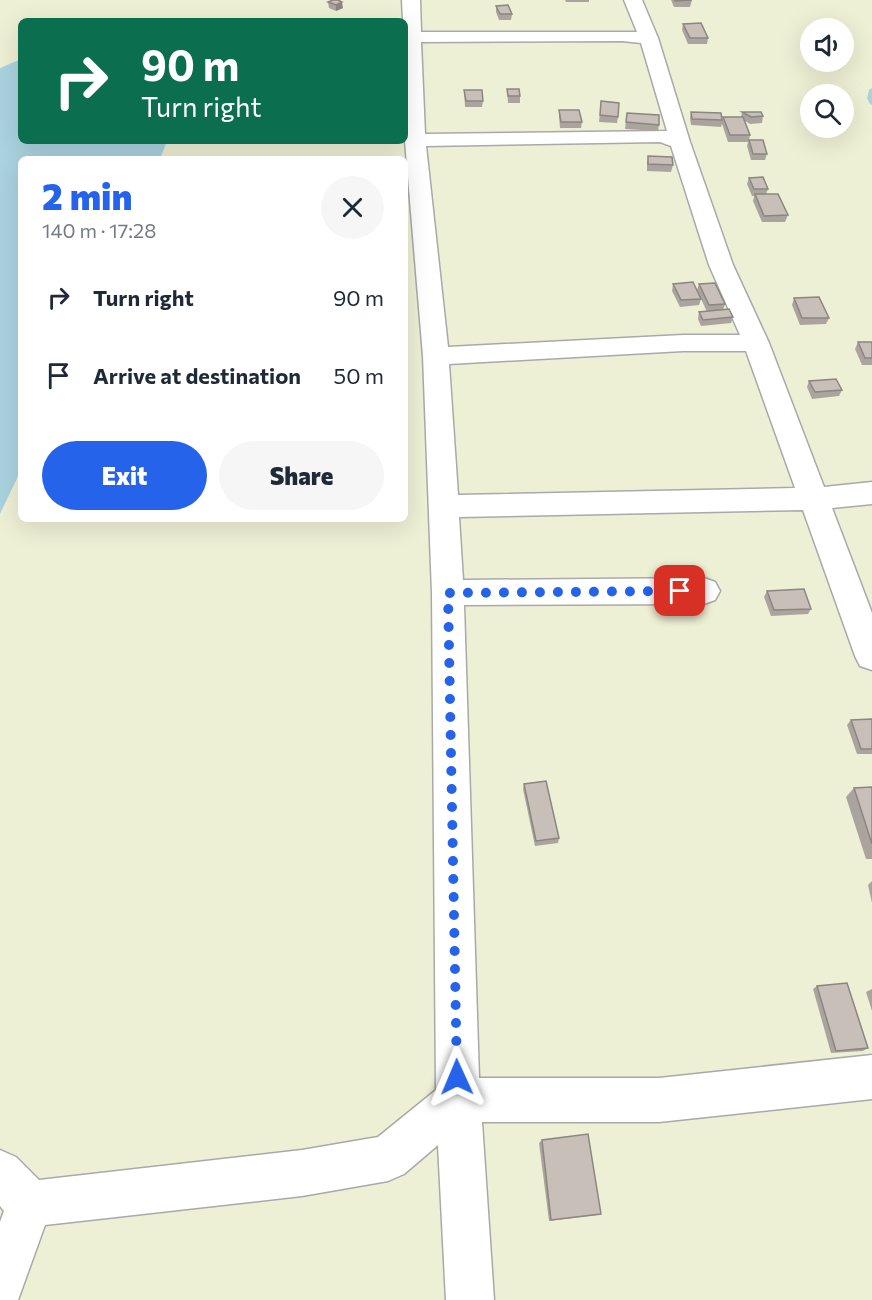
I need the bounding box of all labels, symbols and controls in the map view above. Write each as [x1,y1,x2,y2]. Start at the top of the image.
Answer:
map controls [800,18,854,138]
button: sound [800,18,854,72]
text: 90 m [141,38,240,90]
icon: right [42,42,120,120]
button: search [800,84,854,138]
text: Turn right [141,90,261,123]
text: 2 min [42,173,132,217]
button: close [321,176,384,239]
text: 140 m · 17:28 [42,218,156,242]
icon: right [42,281,75,314]
text: Turn right [93,284,194,311]
text: 90 m [333,284,384,311]
icon: arrive [42,359,75,392]
text: Arrive at destination [93,362,301,389]
text: 50 m [334,362,384,389]
button: Exit [42,441,207,510]
button: Share [219,441,384,510]
pin [654,565,705,616]
icon: arrive [663,574,696,607]
position arrow [425,1045,489,1109]

